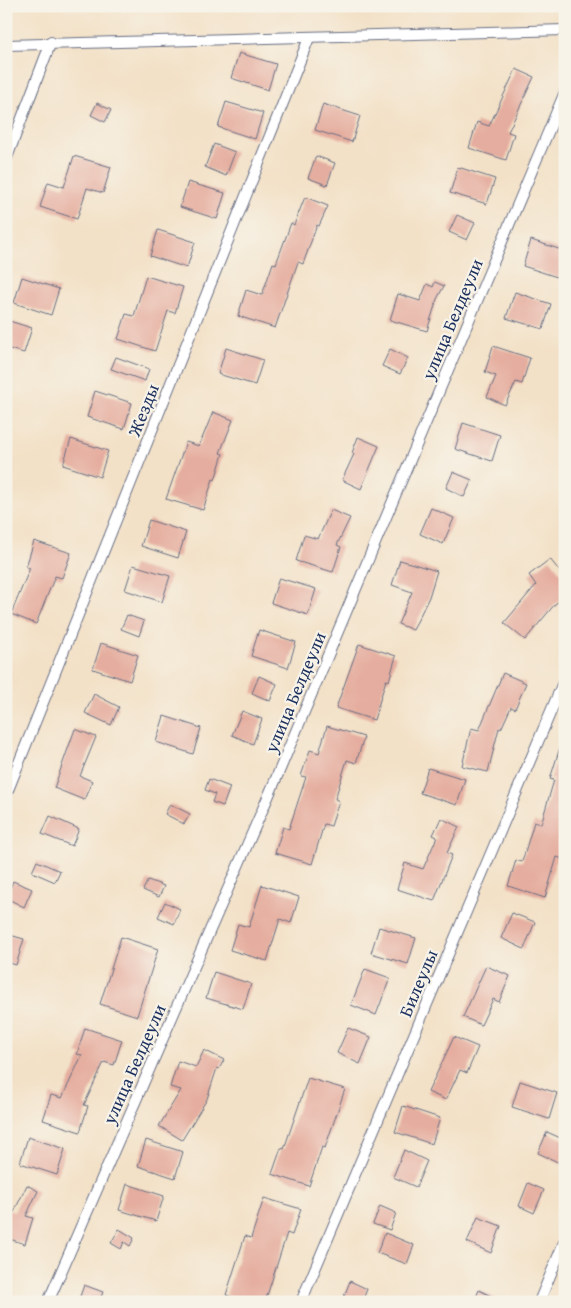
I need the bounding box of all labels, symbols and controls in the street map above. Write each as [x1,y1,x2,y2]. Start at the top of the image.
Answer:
street label: улица Белдеули [414,254,490,385]
street label: Жезды [120,379,166,441]
street label: улица Белдеули [257,627,333,758]
street label: Билеулы [392,945,444,1021]
street label: улица Белдеули [95,999,173,1129]

